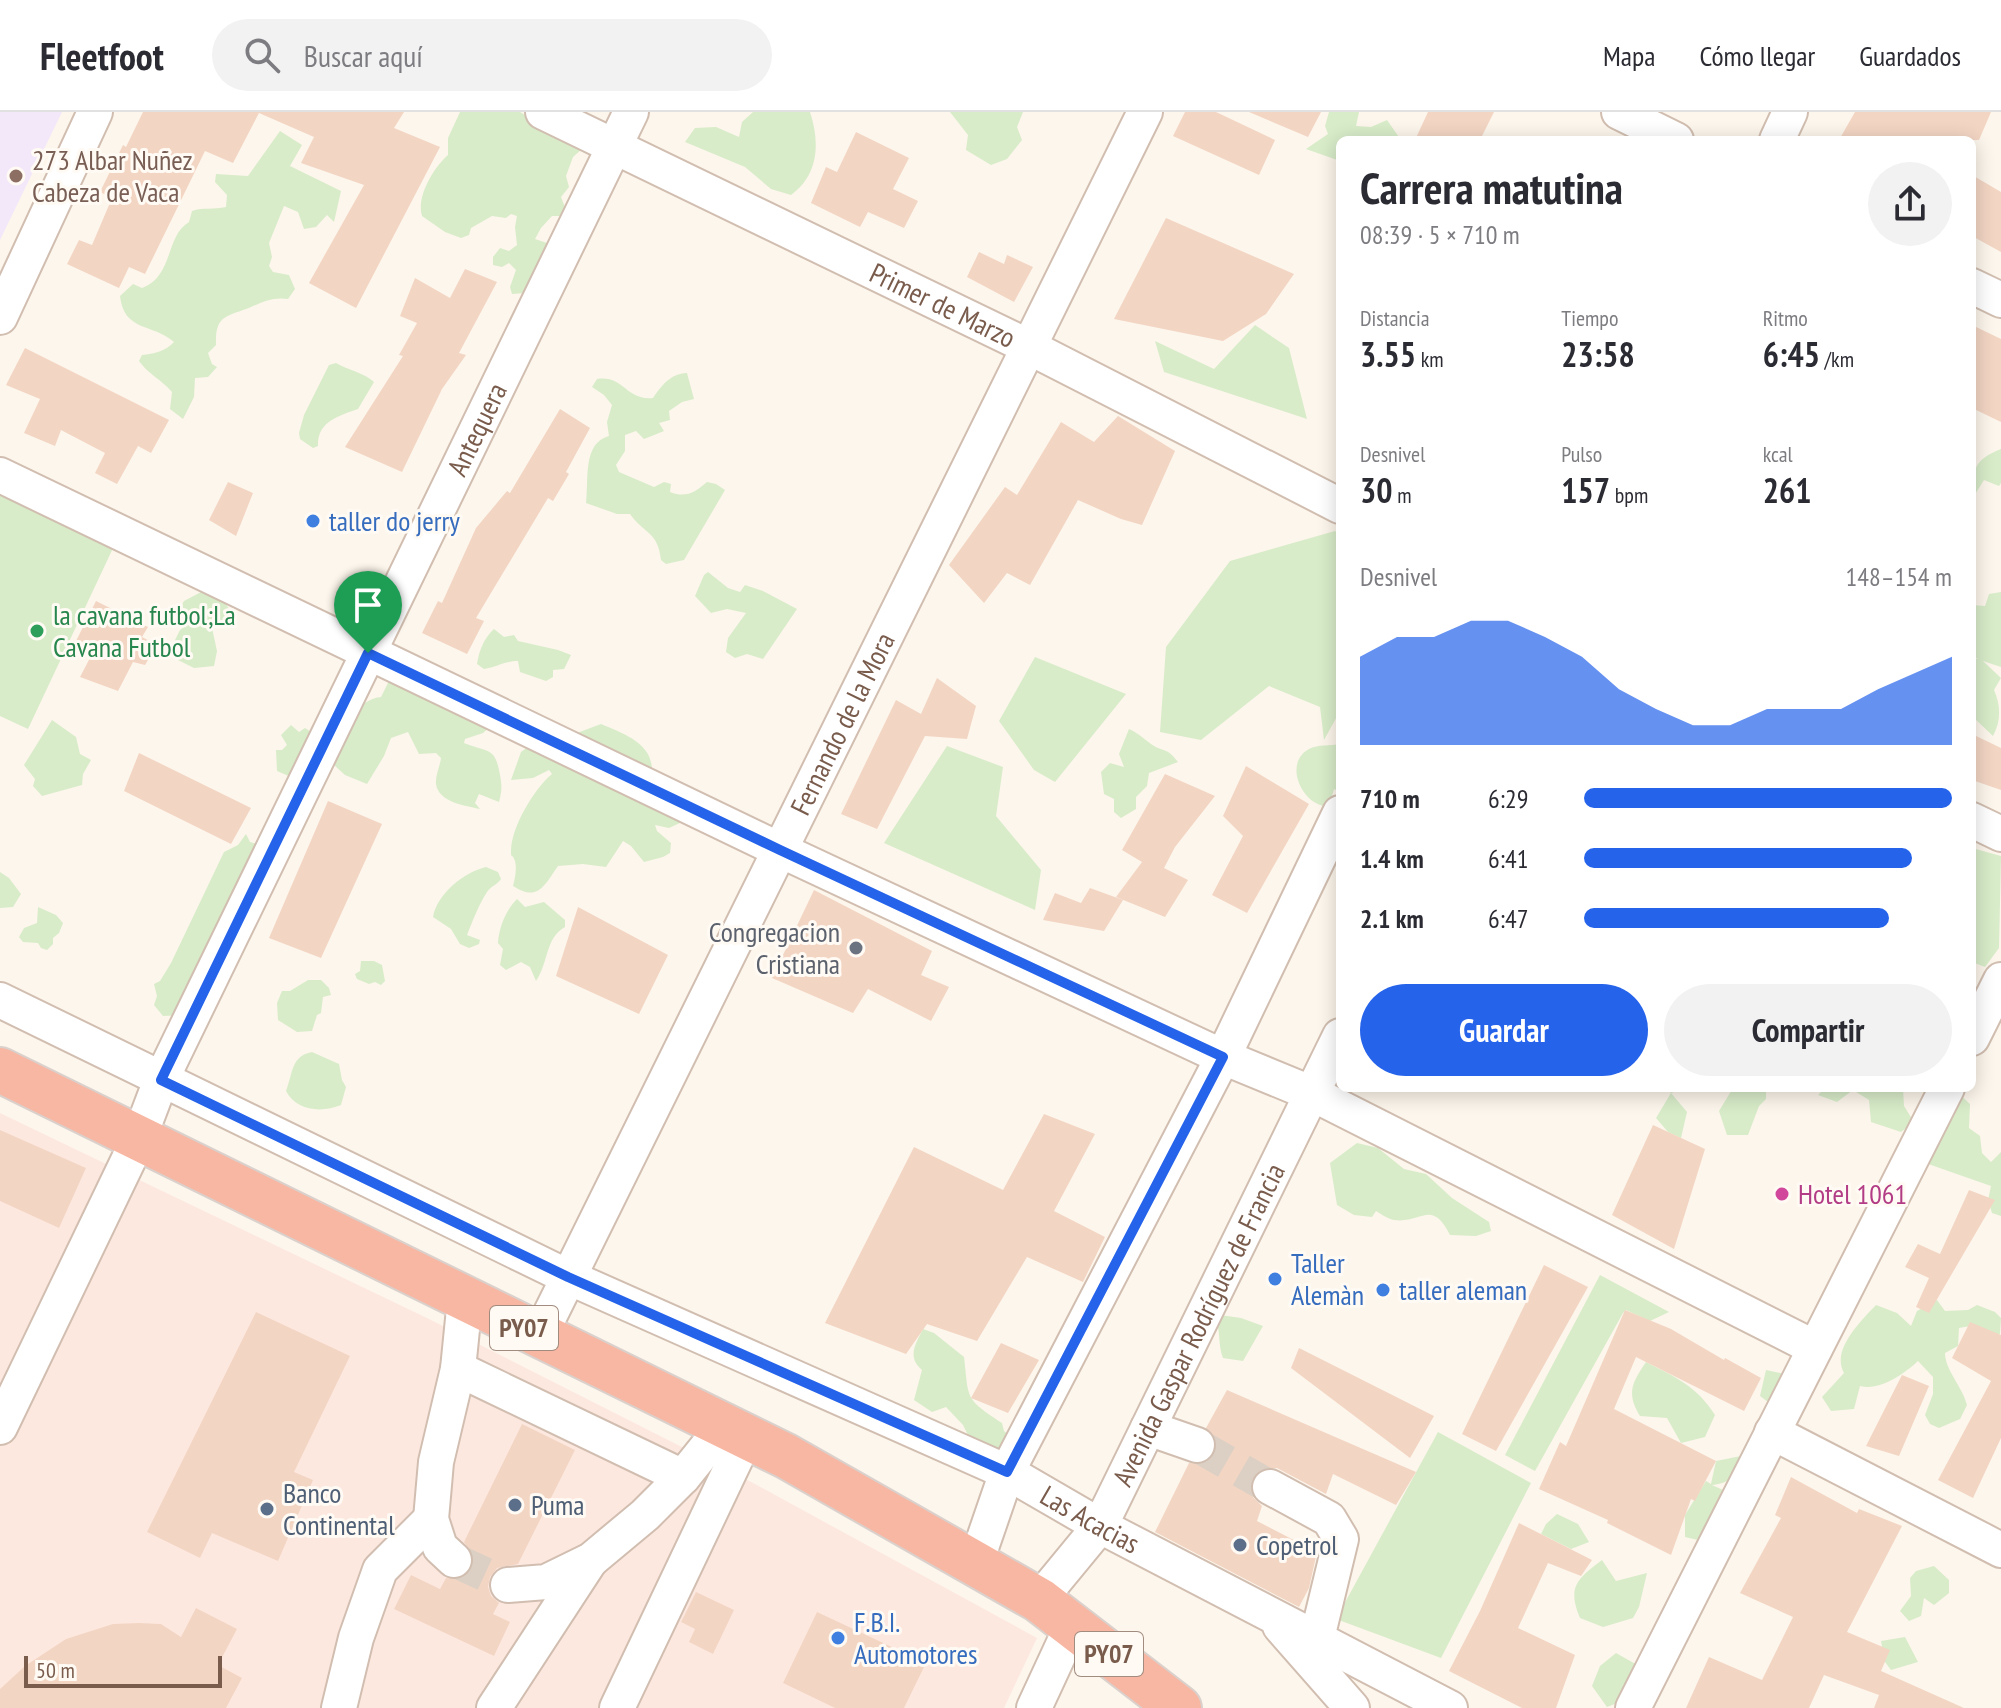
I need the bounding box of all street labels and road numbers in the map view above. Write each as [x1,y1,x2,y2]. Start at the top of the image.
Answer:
street label: Primer de Marzo [864,254,1022,356]
street label: Antequera [438,376,515,482]
street label: Fernando de la Mora [781,626,903,821]
street label: Avenida Gaspar Rodríguez de Francia [1103,1157,1293,1492]
road number: PY07 [490,1306,558,1350]
street label: Las Acacias [1034,1477,1146,1561]
road number: PY07 [1075,1632,1143,1676]

